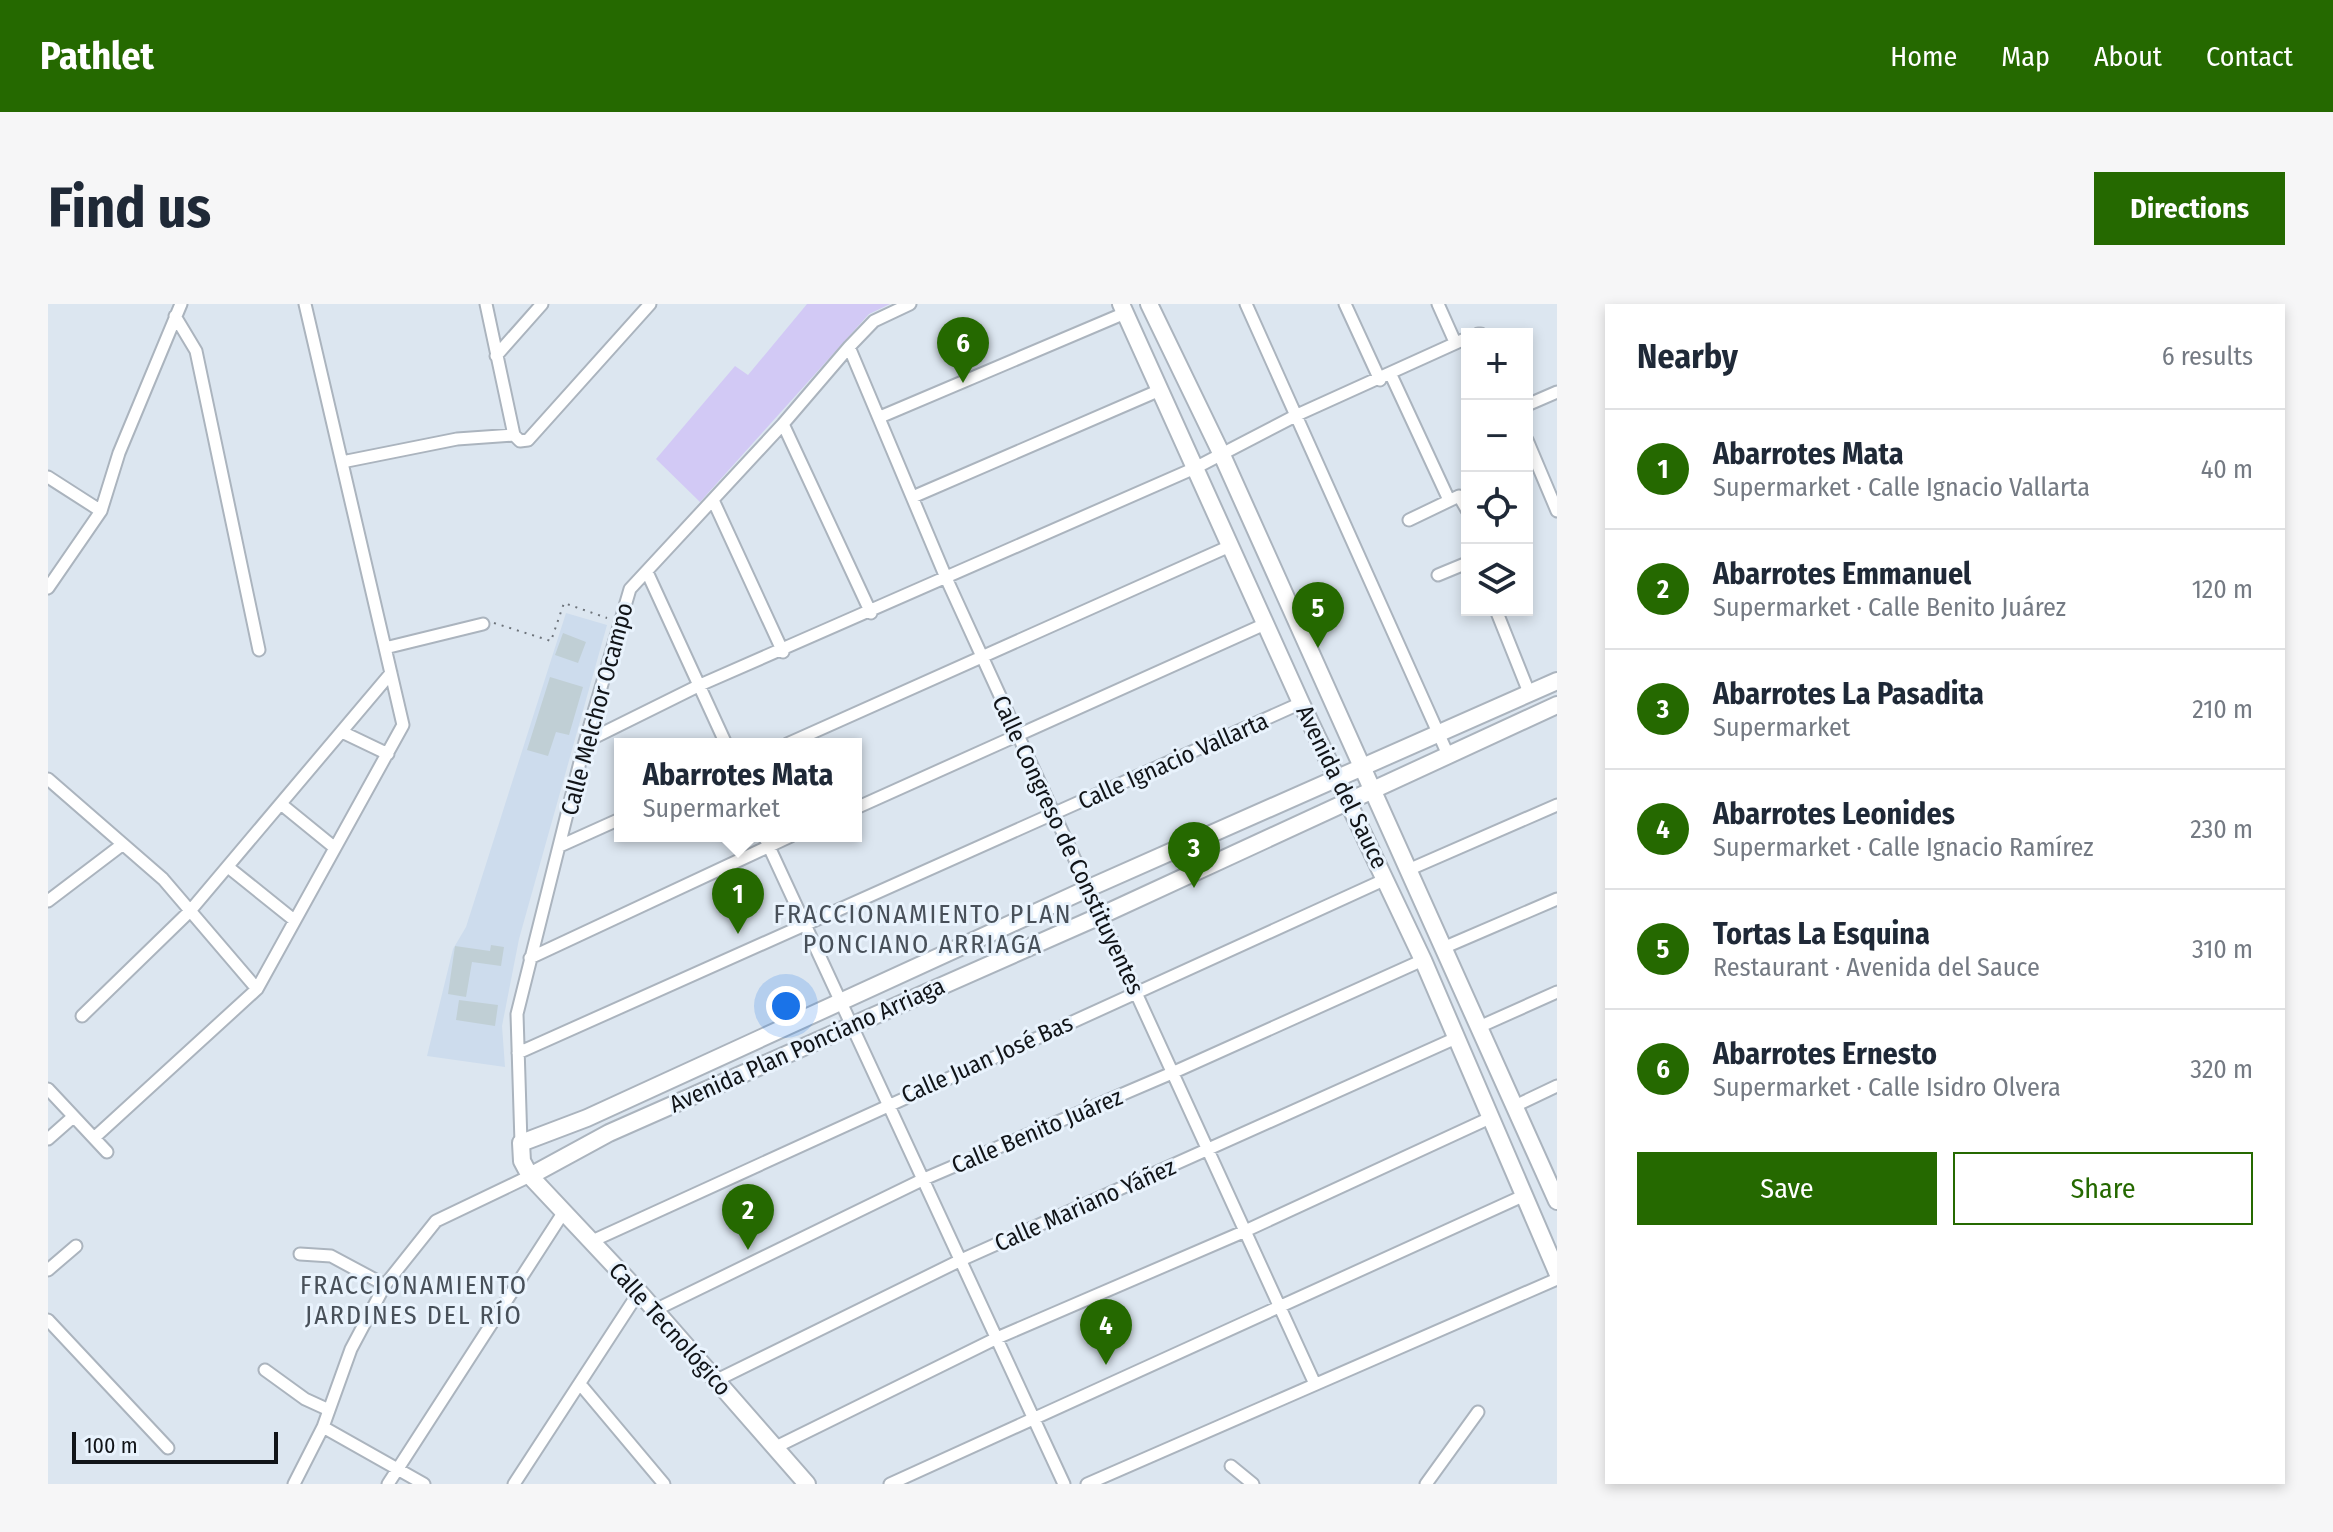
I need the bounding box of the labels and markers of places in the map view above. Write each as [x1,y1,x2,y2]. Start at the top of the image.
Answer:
pin: 6 [937,317,989,383]
pin: 5 [1292,582,1344,648]
pin: 3 [1168,822,1220,888]
pin: 1 [712,868,764,934]
pin: 2 [722,1184,774,1250]
pin: 4 [1080,1299,1132,1365]

